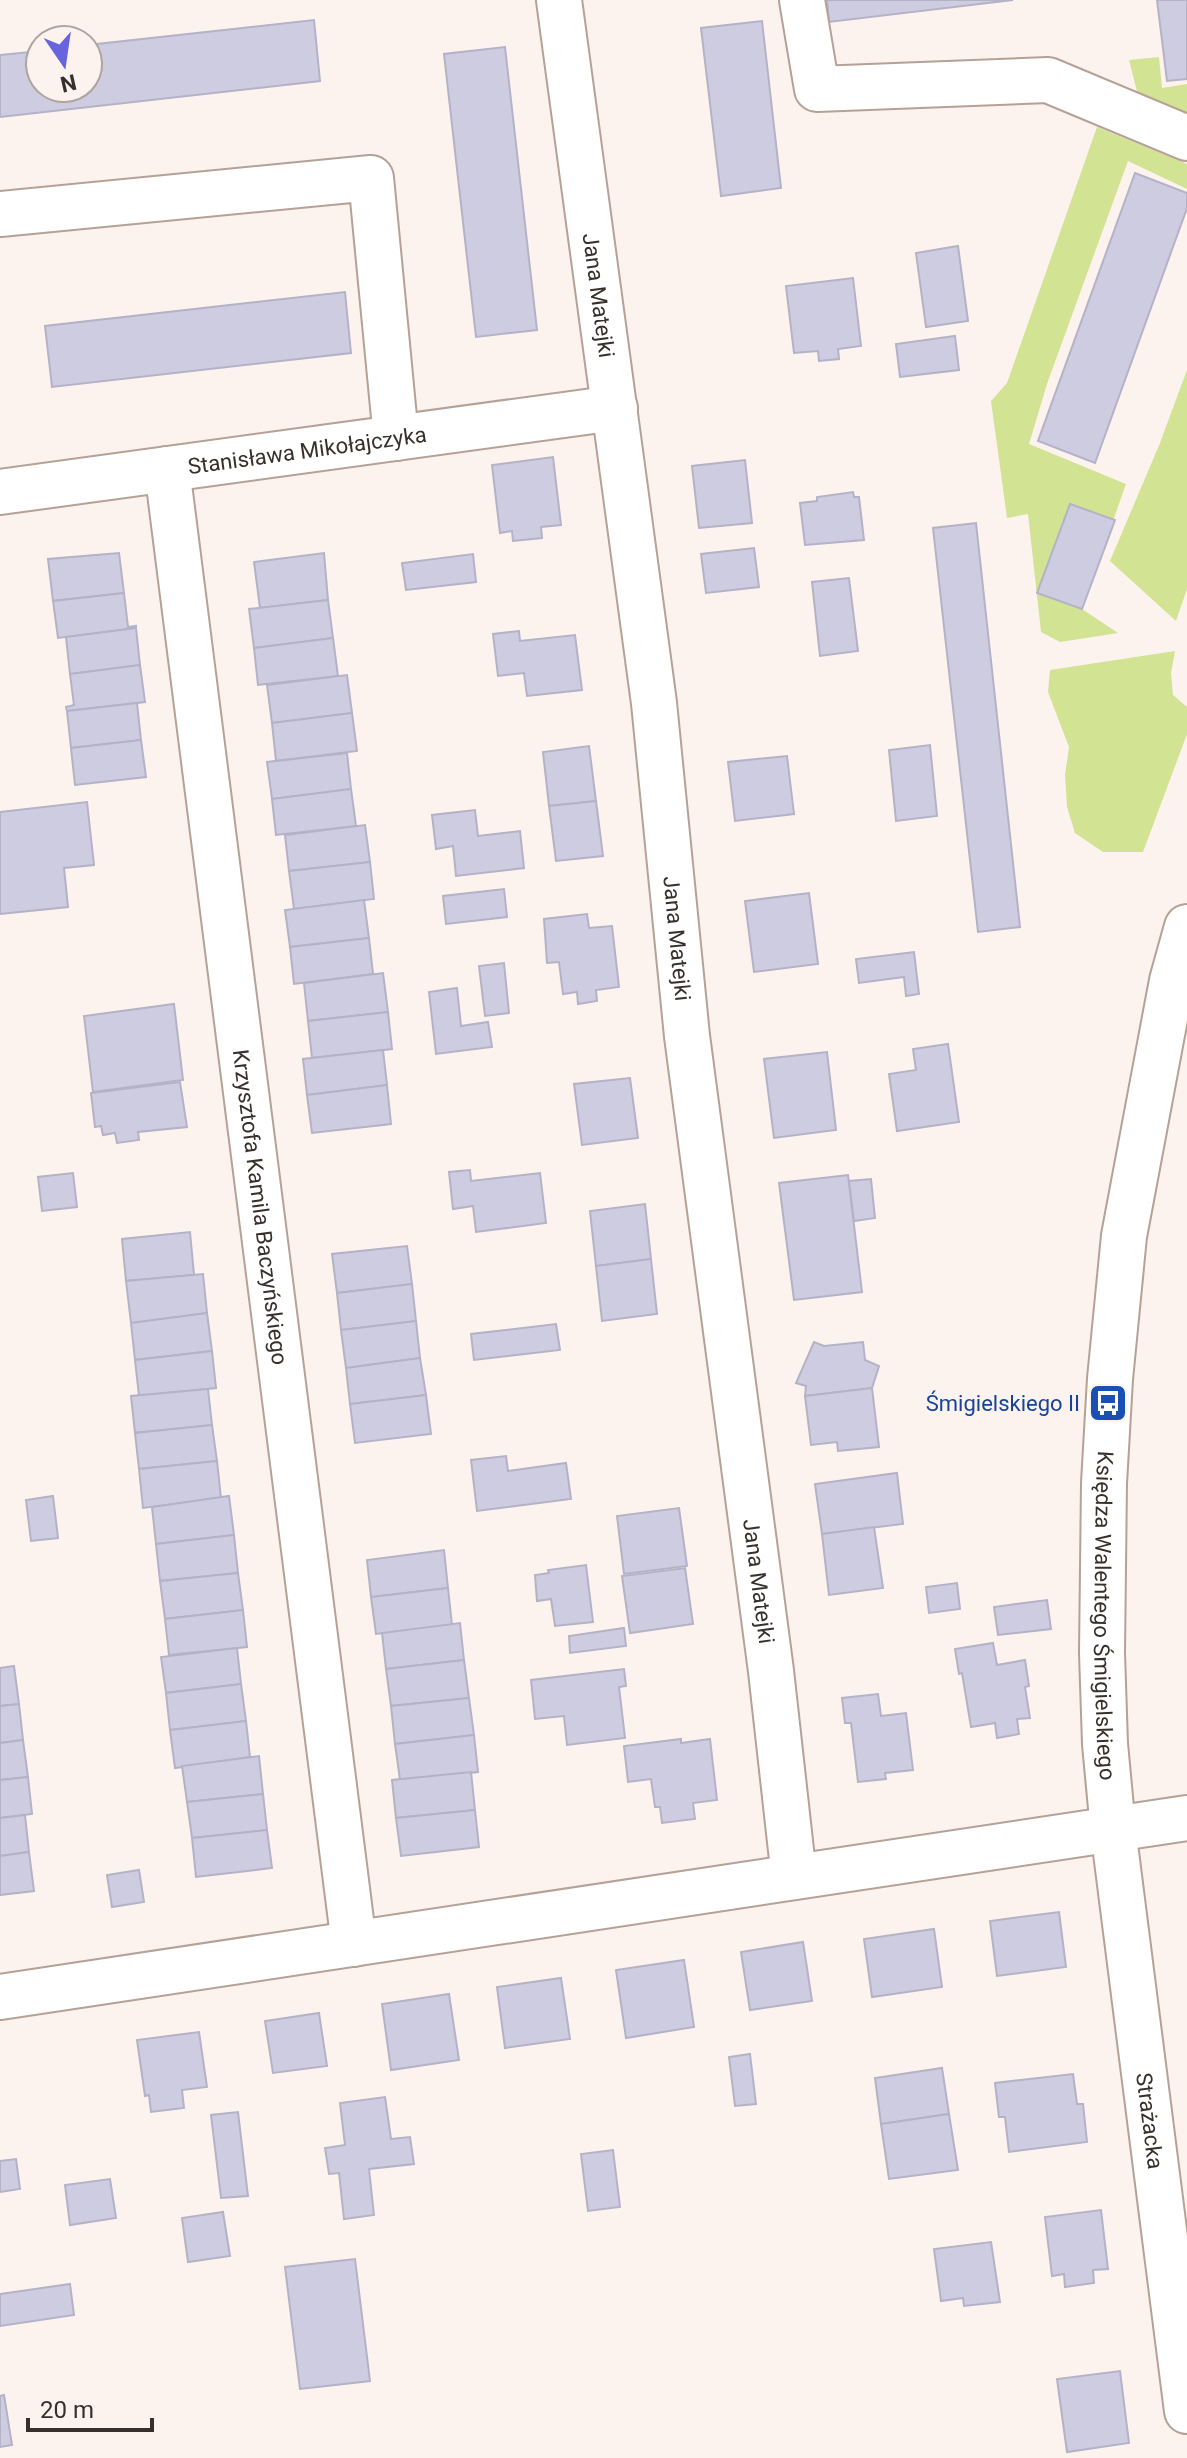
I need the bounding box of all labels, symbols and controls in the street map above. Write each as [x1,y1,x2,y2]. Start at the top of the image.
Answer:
north arrow [24,24,104,104]
text: N [58,69,79,97]
street label: Jana Matejki [578,232,619,359]
street label: Stanisława Mikołajczyka [186,422,428,479]
street label: Jana Matejki [658,875,695,1002]
street label: Krzysztofa Kamila Baczyńskiego [228,1048,292,1366]
bus stop icon: Śmigielskiego II [1087,1382,1129,1424]
place label: Śmigielskiego II [926,1390,1080,1416]
street label: Księdza Walentego Śmigielskiego [1089,1450,1120,1781]
street label: Jana Matejki [738,1517,779,1645]
street label: Strażacka [1131,2071,1168,2170]
scale bar [28,2382,152,2432]
text: 20 m [40,2396,94,2424]

